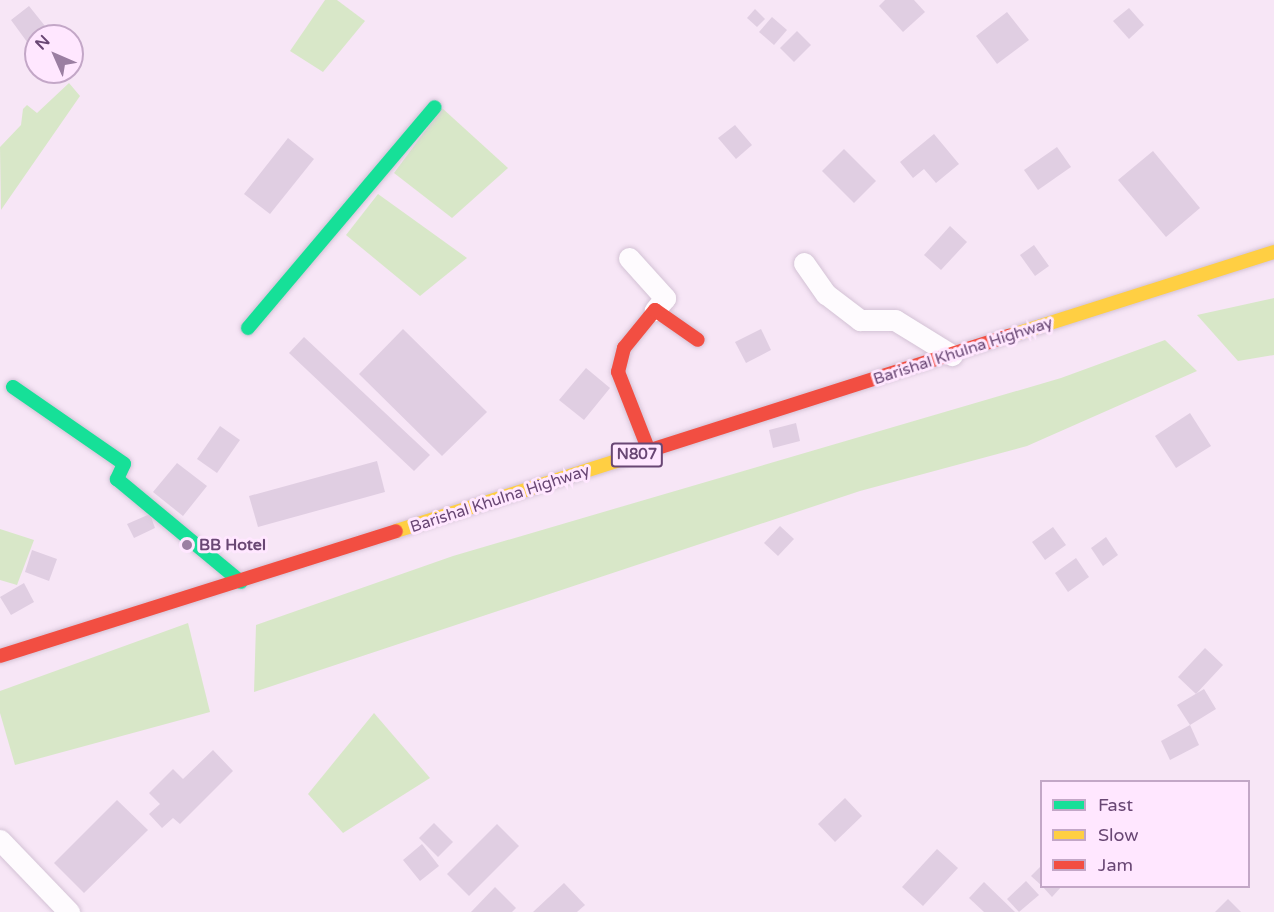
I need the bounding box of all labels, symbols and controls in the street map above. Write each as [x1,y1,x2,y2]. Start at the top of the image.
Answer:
north arrow [24,24,84,84]
text: N [31,31,54,54]
street label: Barishal Khulna Highway [871,313,1055,389]
road number: N807 [610,443,664,467]
street label: Barishal Khulna Highway [408,461,592,537]
place label: BB Hotel [199,535,266,555]
marker: BB Hotel [180,538,194,552]
legend [1040,780,1250,888]
text: Fast [1098,794,1133,816]
text: Slow [1098,824,1139,846]
text: Jam [1098,854,1133,876]

